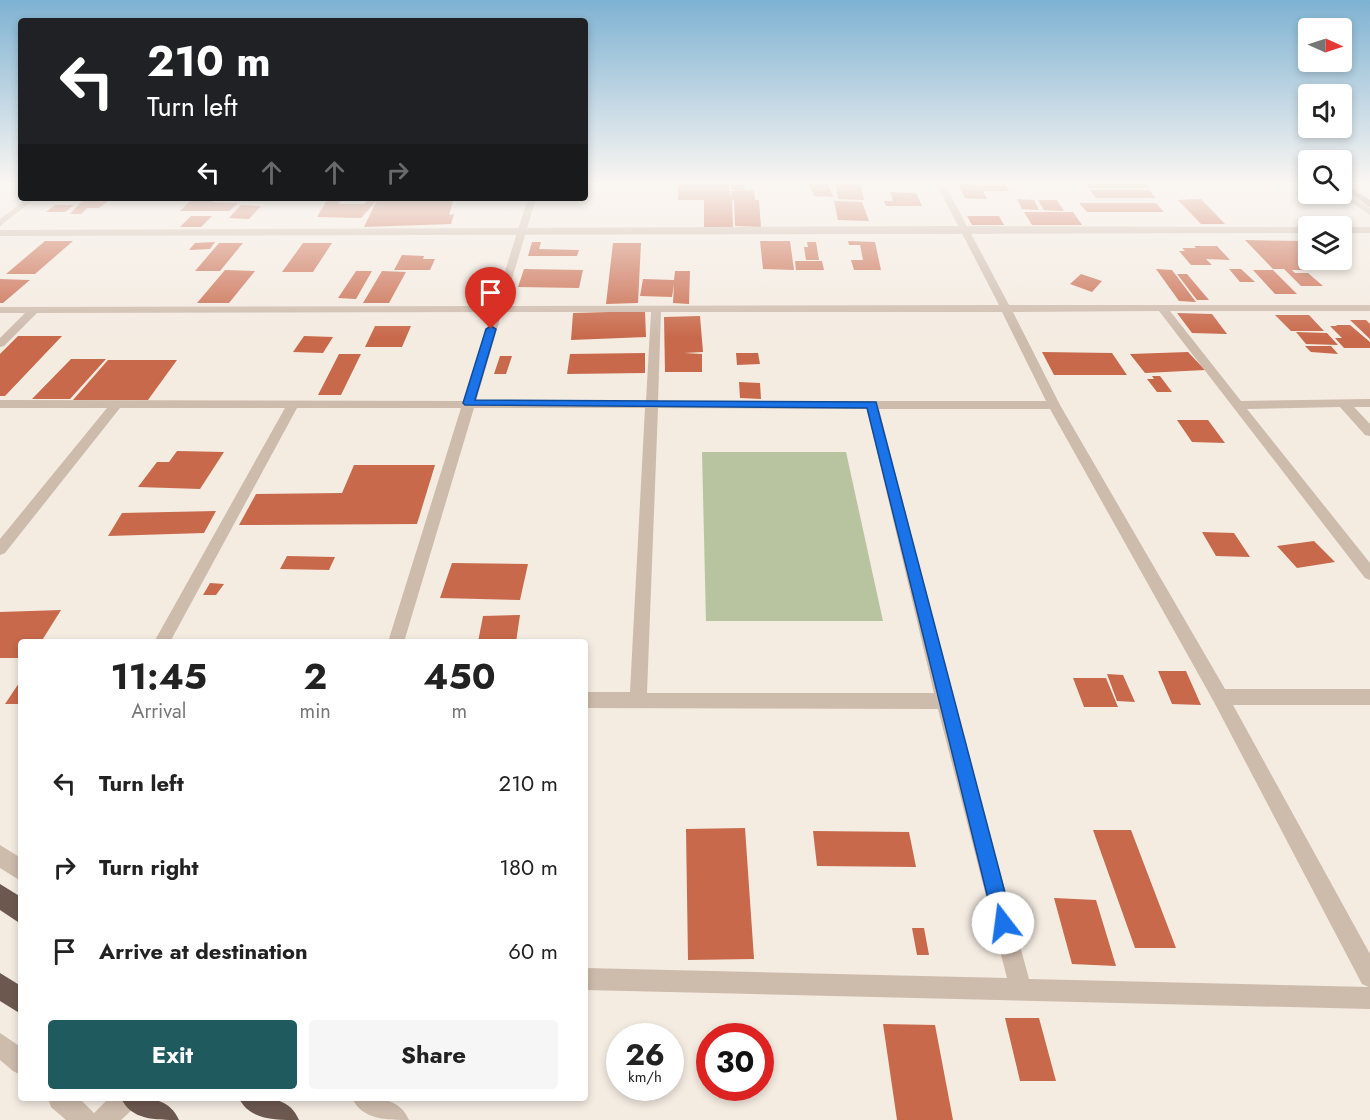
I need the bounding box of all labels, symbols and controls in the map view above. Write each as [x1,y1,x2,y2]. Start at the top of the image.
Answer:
north arrow [1298,18,1352,72]
map controls [1298,18,1352,270]
text: 210 m [147,31,271,92]
icon: left [48,42,126,120]
button: sound [1298,84,1352,138]
text: Turn left [147,87,237,126]
button: search [1298,150,1352,204]
icon: left [192,156,225,189]
icon: ahead [255,156,288,189]
icon: ahead [318,156,351,189]
icon: right [381,156,414,189]
button: layers [1298,216,1352,270]
pin [465,267,516,329]
icon: arrive [474,276,507,309]
text: 11:45 [110,650,207,702]
text: 2 [303,650,327,702]
text: 450 [423,650,496,702]
text: Arrival [131,697,186,726]
text: min [300,697,331,726]
text: m [452,697,467,726]
icon: left [48,767,81,800]
text: Turn left [99,767,184,799]
text: 210 m [499,767,558,799]
icon: right [48,851,81,884]
text: Turn right [99,851,199,883]
text: 180 m [499,851,558,883]
position arrow [971,891,1035,955]
icon: arrive [48,935,81,968]
text: Arrive at destination [99,935,308,967]
text: 60 m [508,935,558,967]
button: Exit [48,1020,297,1089]
button: Share [309,1020,558,1089]
speed limit sign: 30 [696,1023,774,1101]
text: 26 [625,1033,665,1076]
text: km/h [628,1066,662,1088]

